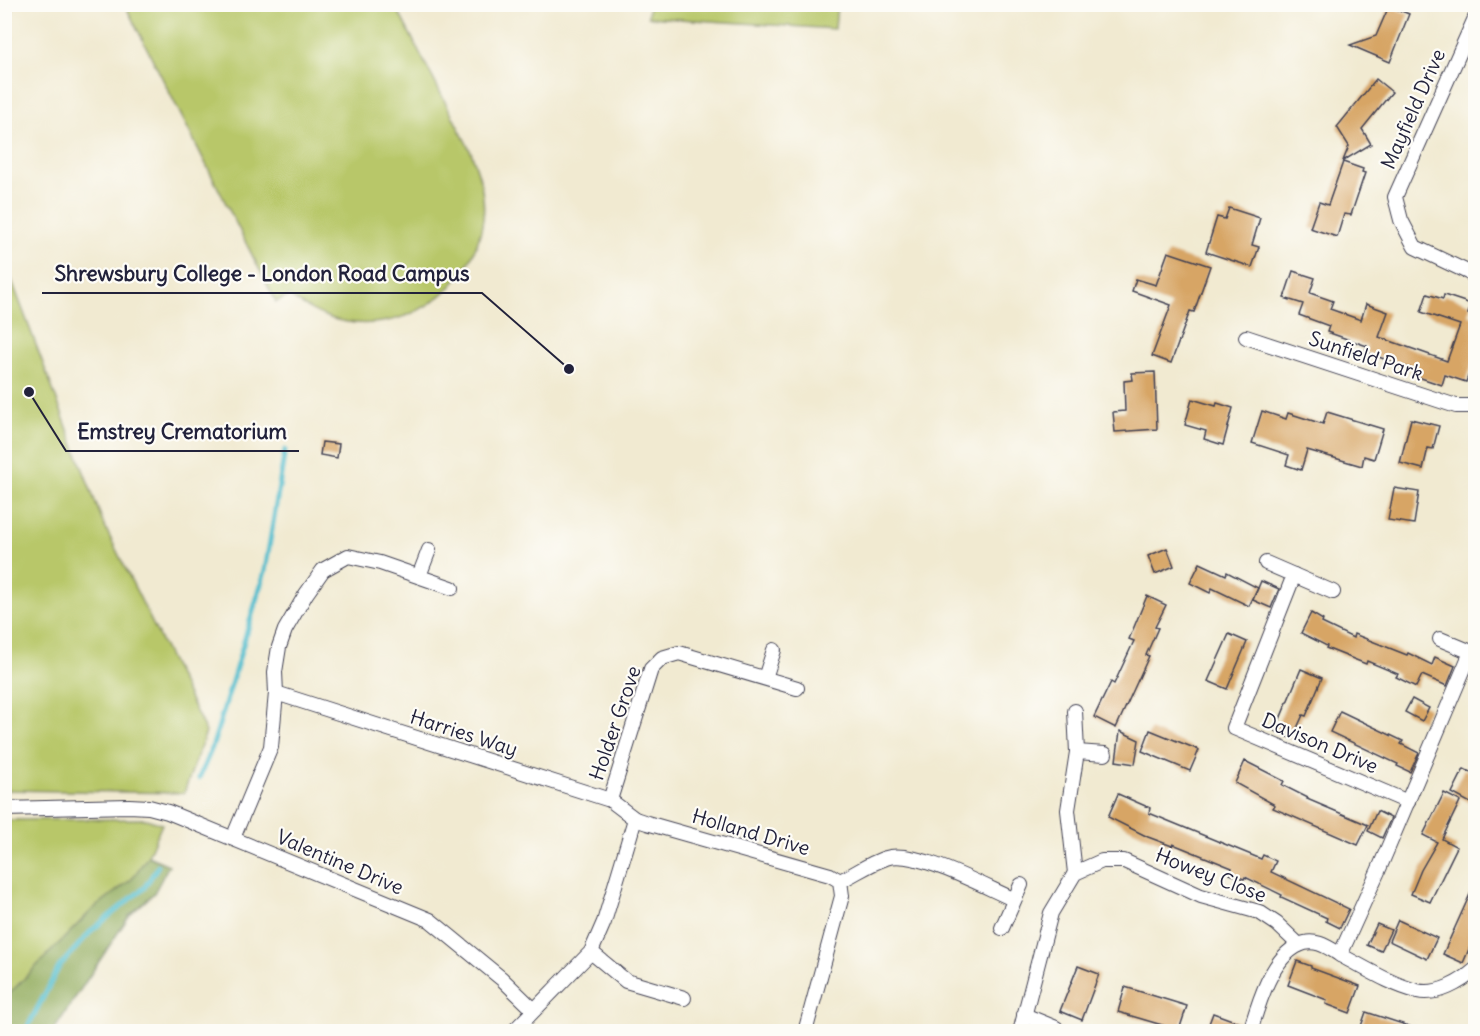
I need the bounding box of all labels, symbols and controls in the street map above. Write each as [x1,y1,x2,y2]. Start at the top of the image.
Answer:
street label: Mayfield Drive [1375,45,1450,173]
callout: Shrewsbury College - London Road Campus [42,254,482,293]
text: Shrewsbury College - London Road Campus [54,260,470,287]
street label: Sunfield Park [1306,325,1426,386]
callout: Emstrey Crematorium [66,412,299,451]
text: Emstrey Crematorium [77,418,287,445]
street label: Holder Grove [583,662,646,783]
street label: Harries Way [407,703,521,762]
street label: Davison Drive [1258,707,1382,778]
street label: Holland Drive [689,803,813,860]
street label: Valentine Drive [273,824,407,899]
street label: Howey Close [1152,842,1270,907]

